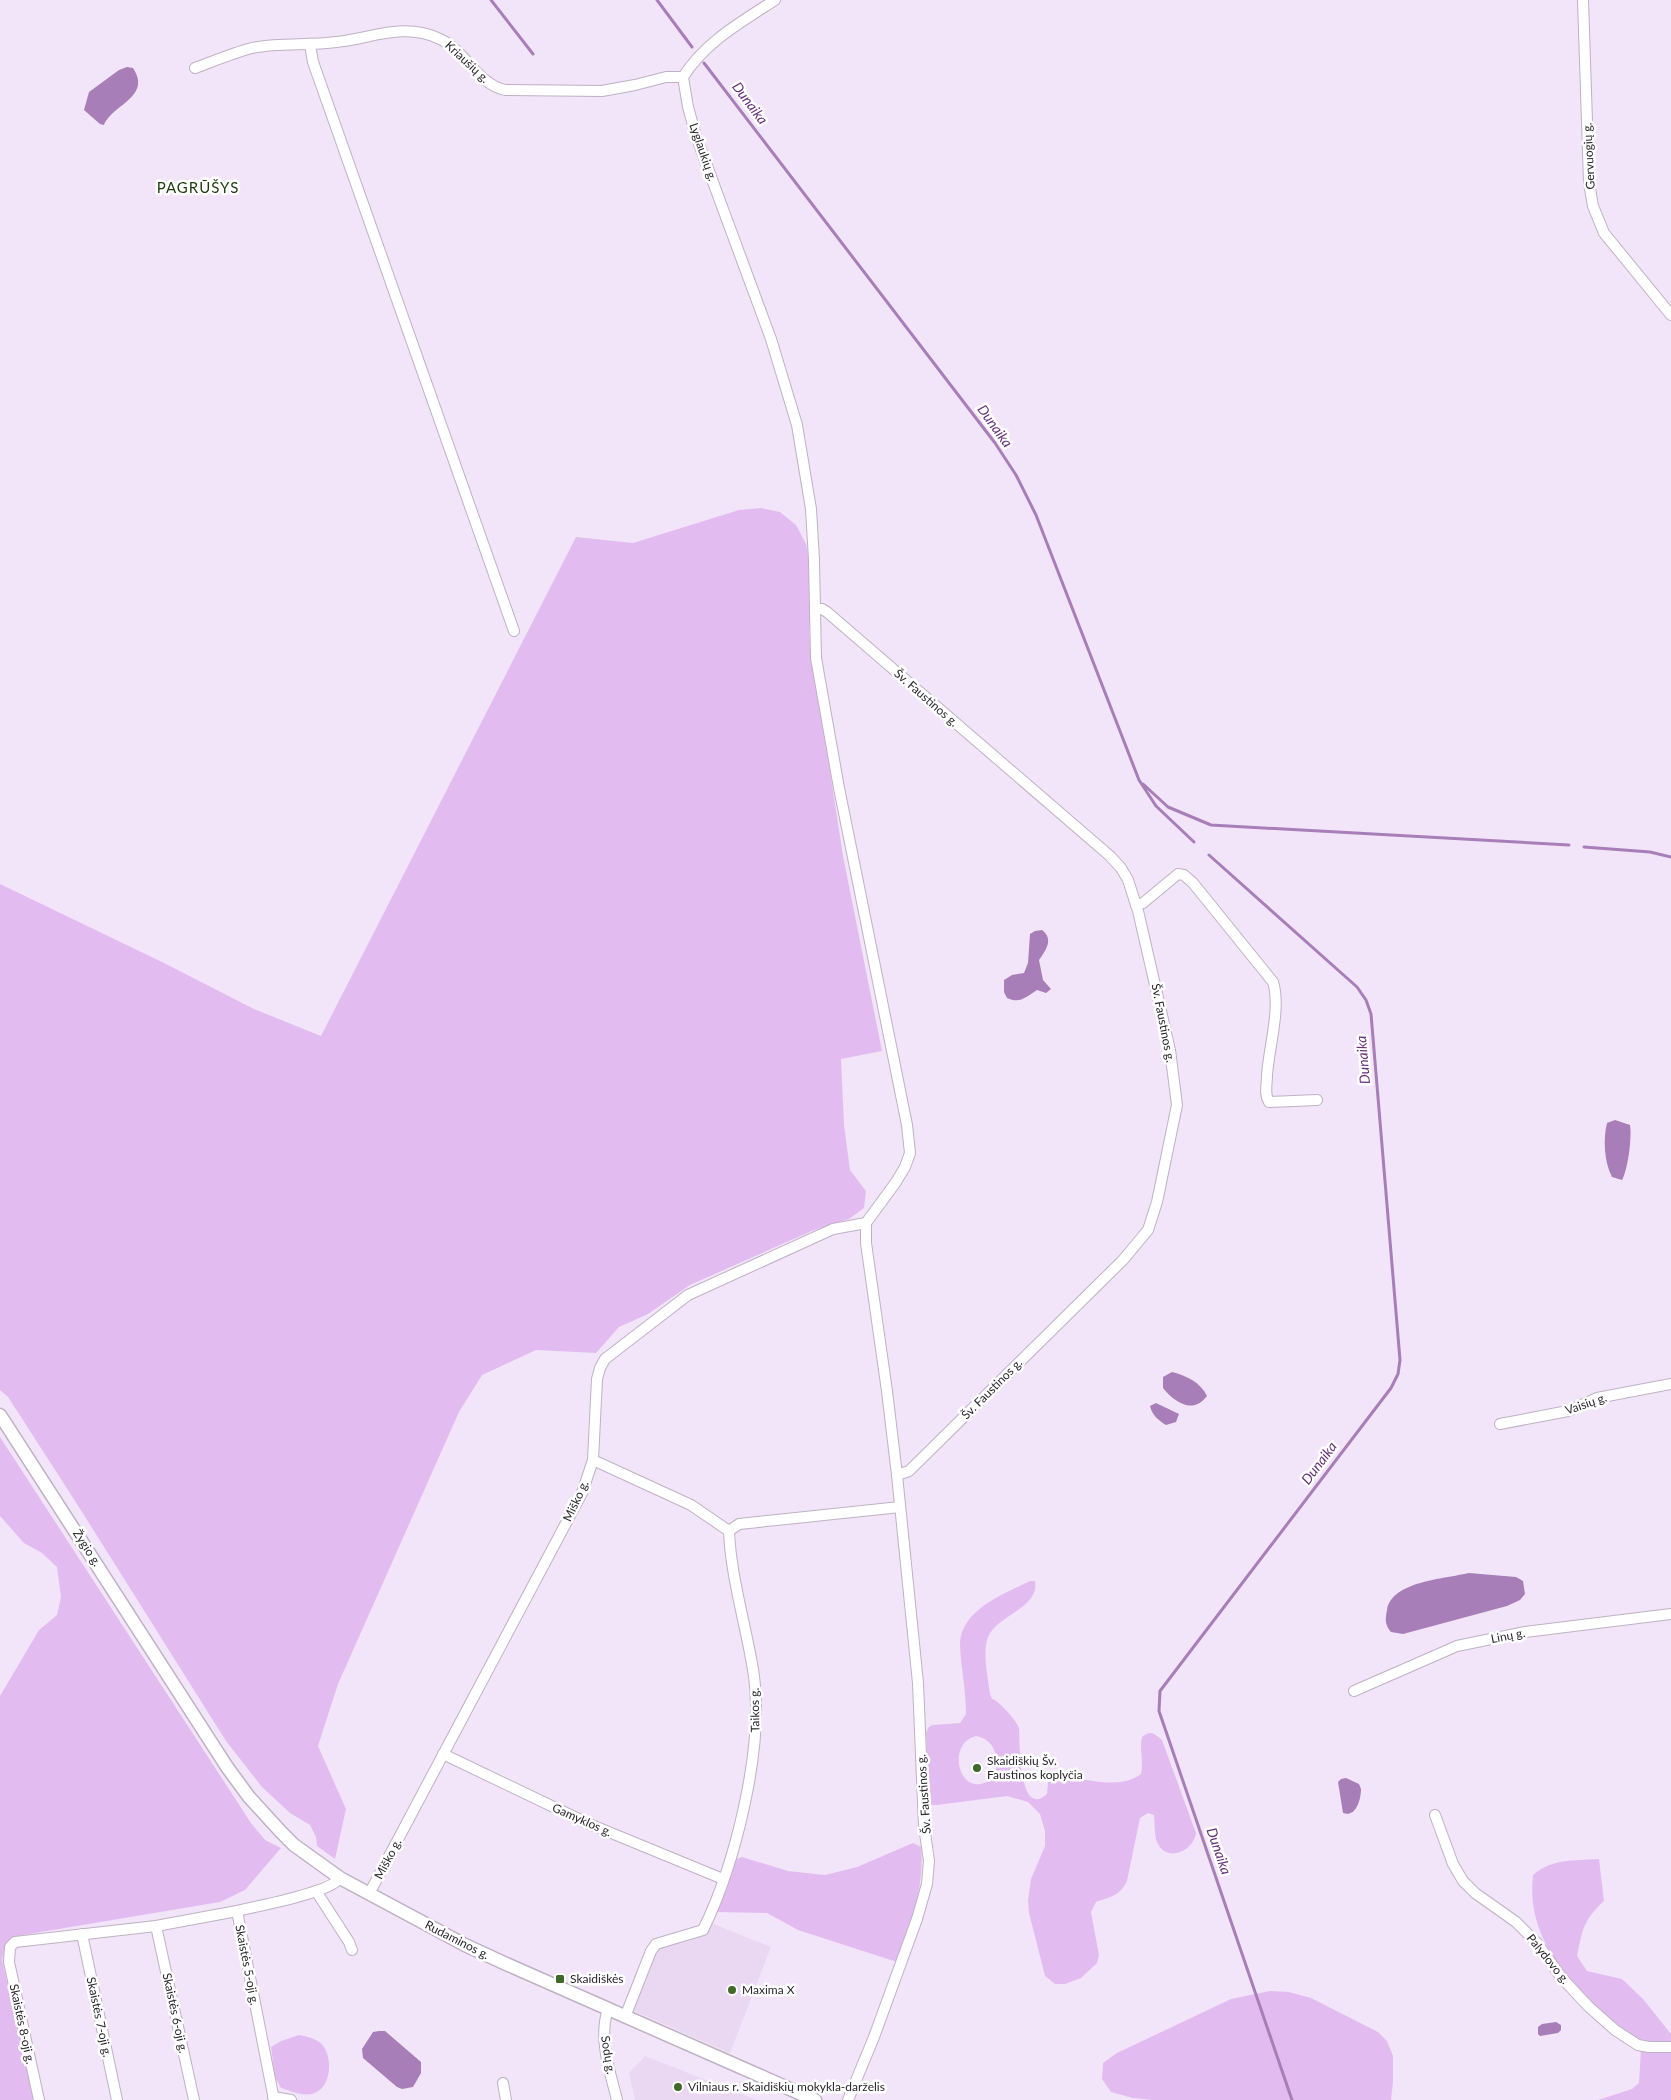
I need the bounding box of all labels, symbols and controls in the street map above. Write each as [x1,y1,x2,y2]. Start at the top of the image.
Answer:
street label: Kriaušių g. [442,37,493,86]
water label: Dunaika [729,78,772,127]
street label: Lyglaukių g. [687,121,720,183]
street label: Gervuogių g. [1579,122,1598,190]
district label: PAGRŪŠYS [157,178,239,196]
water label: Dunaika [974,401,1017,450]
street label: Šv. Faustinos g. [891,666,962,730]
street label: Šv. Faustinos g. [1149,982,1179,1064]
water label: Dunaika [1352,1035,1373,1085]
street label: Šv. Faustinos g. [958,1355,1025,1422]
street label: Vaisių g. [1563,1389,1609,1418]
water label: Dunaika [1297,1438,1340,1487]
street label: Miško g. [559,1478,592,1524]
street label: Žygio g. [70,1526,105,1569]
street label: Linų g. [1490,1625,1526,1646]
street label: Taikos g. [747,1687,762,1732]
street label: Šv. Faustinos g. [913,1753,934,1834]
place label: Skaidiškių Šv. Faustinos koplyčia [987,1753,1083,1782]
marker: Skaidiškių Šv. Faustinos koplyčia [971,1762,983,1774]
street label: Gamyklos g. [550,1800,614,1839]
water label: Dunaika [1204,1825,1235,1877]
street label: Miško g. [371,1836,405,1882]
street label: Rudaminos g. [423,1917,492,1962]
street label: Skaistės 5-oji g. [232,1923,263,2007]
street label: Palydovo g. [1524,1931,1573,1987]
street label: Skaistės 6-oji g. [160,1971,191,2055]
place label: Skaidiškės [570,1971,623,1986]
marker: Skaidiškės [554,1973,566,1985]
street label: Skaistės 7-oji g. [84,1975,115,2059]
street label: Skaistės 8-oji g. [7,1982,38,2066]
place label: Maxima X [742,1982,795,1997]
marker: Maxima X [726,1984,738,1996]
street label: Sodų g. [598,2035,619,2075]
place label: Vilniaus r. Skaidiškių mokykla-darželis [688,2079,885,2094]
marker: Vilniaus r. Skaidiškių mokykla-darželis [672,2081,684,2093]

